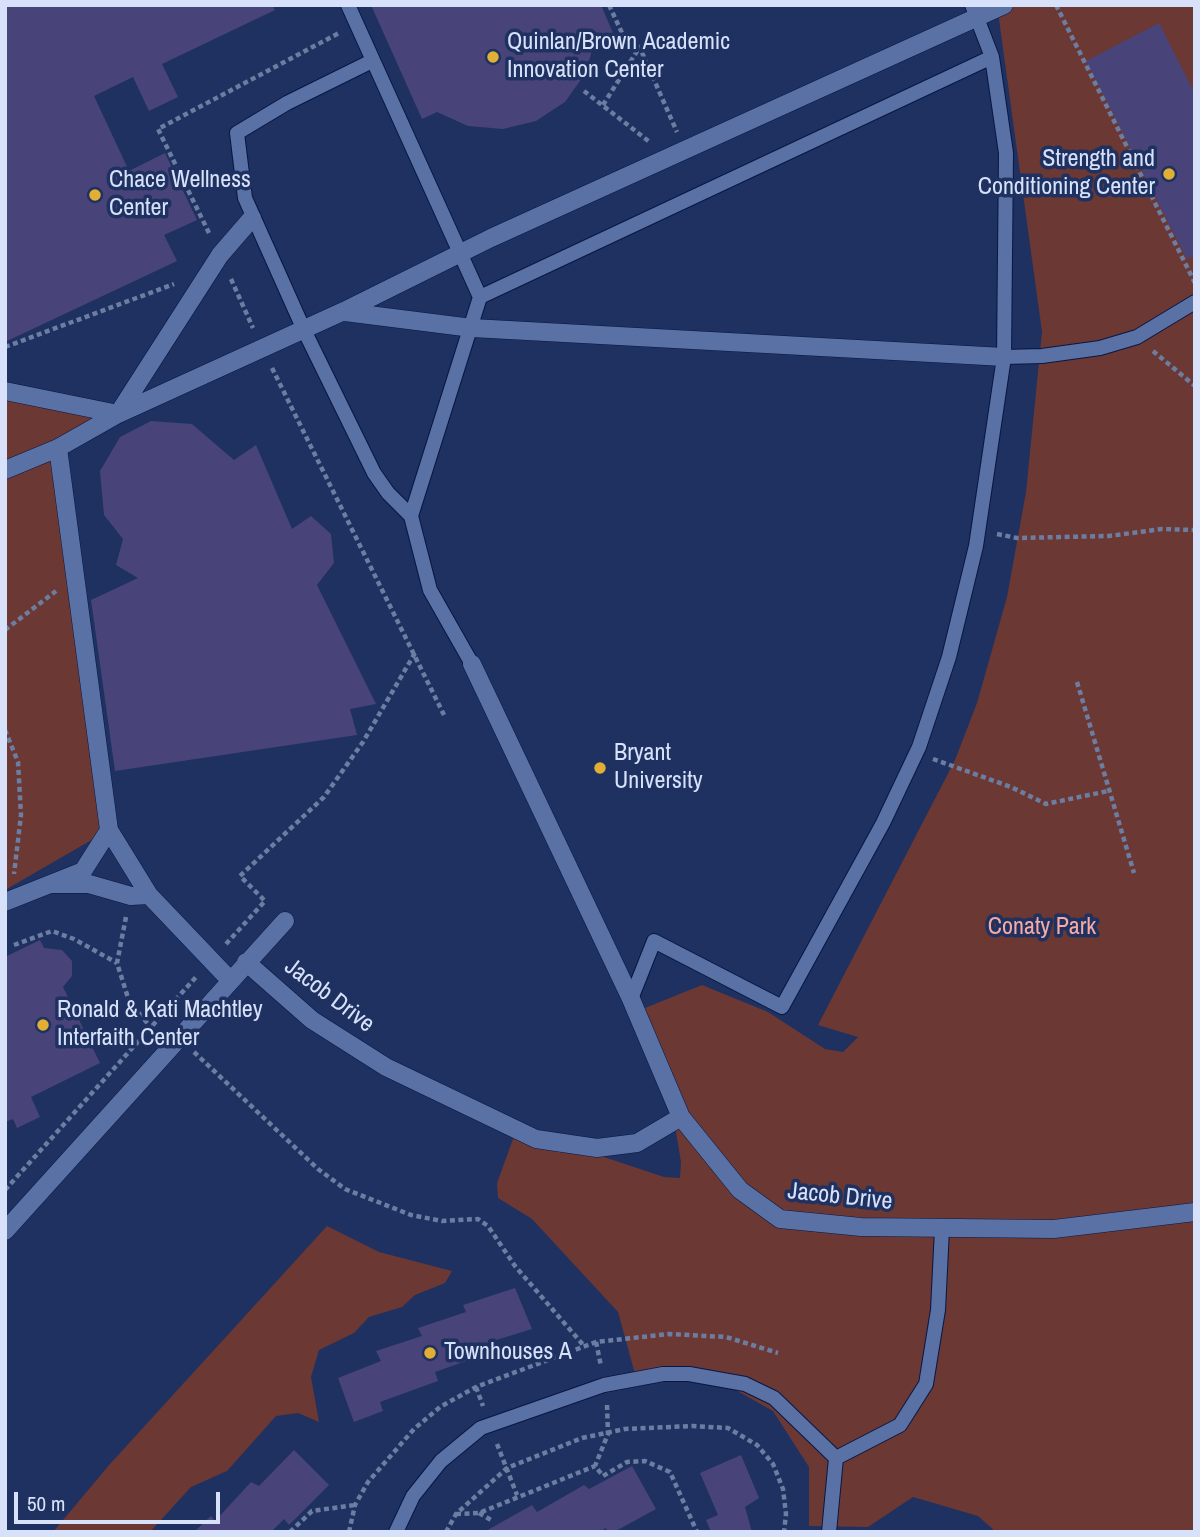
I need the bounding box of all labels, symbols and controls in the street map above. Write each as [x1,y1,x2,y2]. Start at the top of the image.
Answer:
place label: Quinlan/Brown Academic Innovation Center [507,29,730,85]
marker: Quinlan/Brown Academic Innovation Center [485,49,501,65]
place label: Strength and Conditioning Center [978,146,1155,202]
marker: Strength and Conditioning Center [1161,166,1177,182]
place label: Chace Wellness Center [109,167,251,223]
marker: Chace Wellness Center [87,187,103,203]
place label: Bryant University [614,740,703,796]
marker: Bryant University [592,760,608,776]
park label: Conaty Park [988,914,1096,942]
street label: Jacob Drive [278,953,380,1039]
place label: Ronald & Kati Machtley Interfaith Center [57,997,263,1053]
marker: Ronald & Kati Machtley Interfaith Center [35,1017,51,1033]
street label: Jacob Drive [786,1177,894,1217]
place label: Townhouses A [444,1339,572,1367]
marker: Townhouses A [422,1345,438,1361]
scale bar [18,1478,224,1522]
text: 50 m [27,1489,65,1518]

